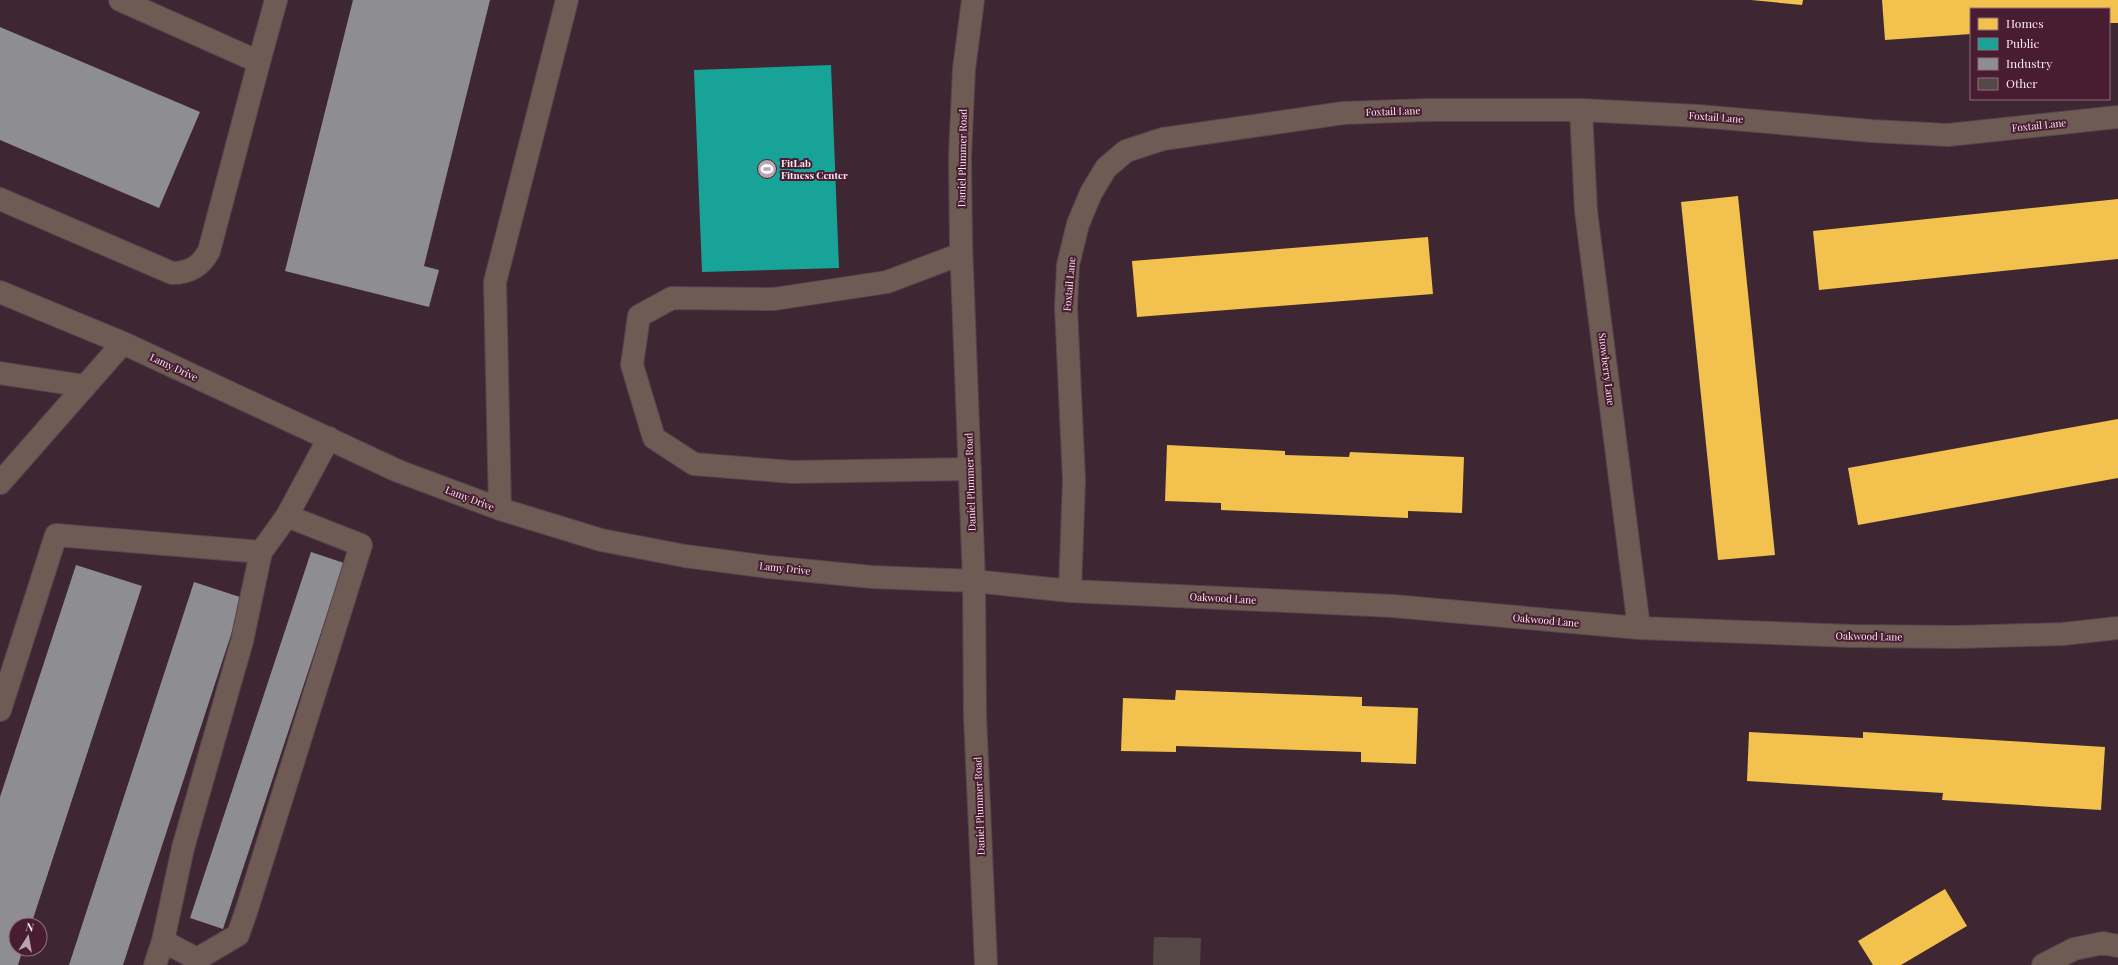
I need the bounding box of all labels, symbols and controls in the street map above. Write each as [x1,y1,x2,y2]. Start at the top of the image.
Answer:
legend [1970,8,2110,100]
text: Homes [2006,15,2044,31]
text: Public [2006,35,2040,51]
text: Industry [2006,55,2052,71]
text: Other [2006,75,2038,91]
street label: Foxtail Lane [1365,103,1421,119]
street label: Foxtail Lane [1688,108,1744,126]
street label: Daniel Plummer Road [954,109,970,207]
street label: Foxtail Lane [2011,115,2067,135]
place label: FitLab Fitness Center [781,156,848,182]
sports icon: FitLab Fitness Center [756,158,778,180]
street label: Foxtail Lane [1060,256,1078,312]
street label: Snowberry Lane [1596,332,1618,406]
street label: Lamy Drive [148,350,200,384]
street label: Daniel Plummer Road [961,432,979,531]
street label: Lamy Drive [444,482,496,514]
street label: Lamy Drive [759,558,811,578]
street label: Oakwood Lane [1189,589,1257,607]
street label: Oakwood Lane [1512,610,1580,630]
street label: Oakwood Lane [1836,628,1902,644]
street label: Daniel Plummer Road [970,756,988,855]
north arrow [8,917,48,957]
text: N [25,919,35,935]

